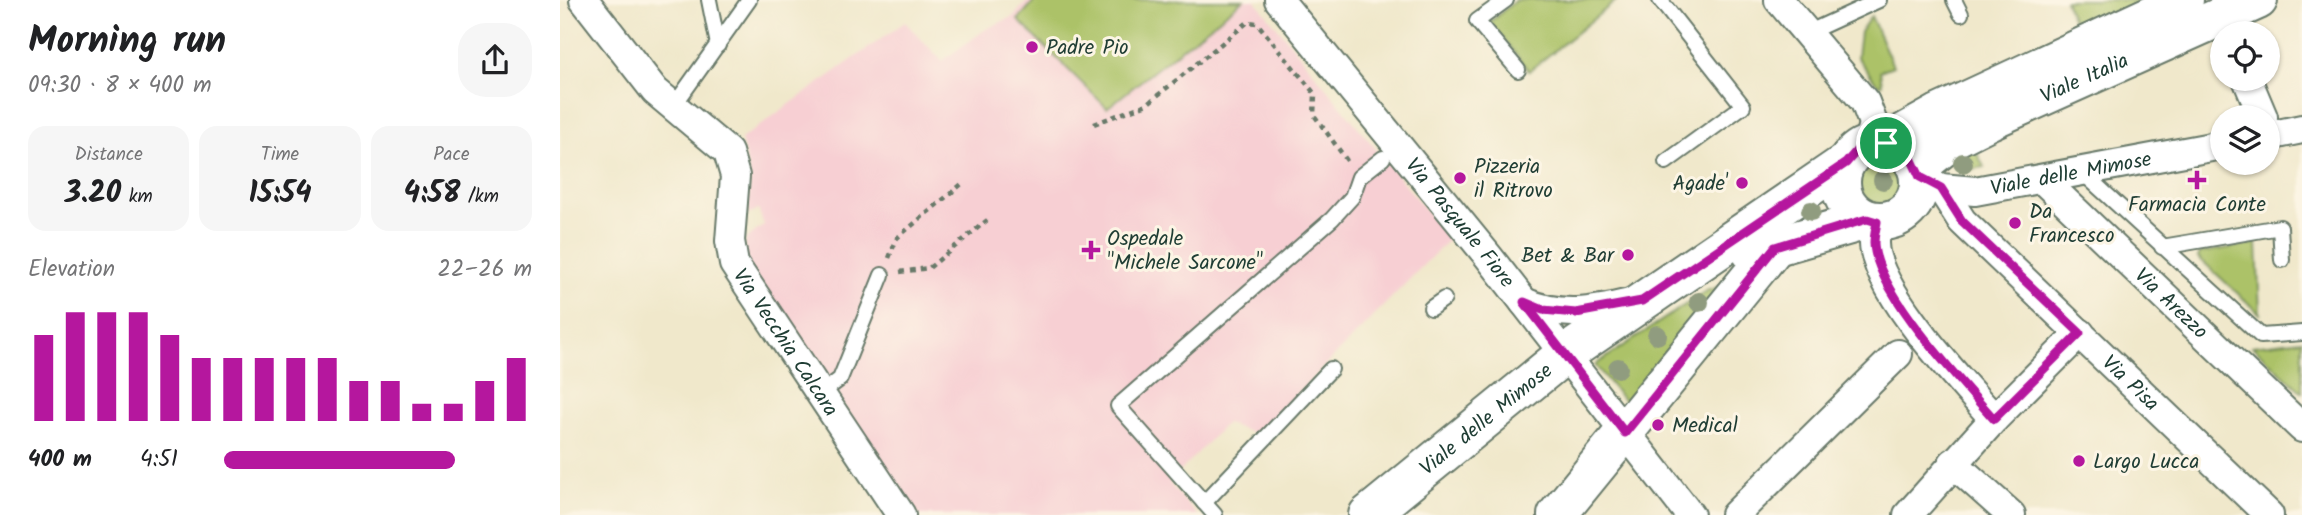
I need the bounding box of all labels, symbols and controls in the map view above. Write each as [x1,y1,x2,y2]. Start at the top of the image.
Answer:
text: Morning run [28,12,226,72]
map controls [2210,21,2280,175]
button: locate [2210,21,2280,91]
button: share [458,23,532,97]
place label: Padre Pio [1046,32,1128,65]
marker: Padre Pio [1024,39,1040,55]
street label: Viale Italia [2035,45,2134,113]
text: 09:30 · 8 × 400 m [28,68,212,104]
button: layers [2210,105,2280,175]
pin [1856,113,1916,173]
icon: arrive [1867,124,1905,162]
text: Distance [75,140,143,170]
text: Time [261,140,299,170]
text: Pace [433,140,469,170]
street label: Viale delle Mimose [1988,143,2155,206]
street label: Via Pasquale Fiore [1396,151,1522,296]
place label: Pizzeria il Ritrovo [1474,151,1553,208]
place label: Agade' [1672,168,1729,201]
text: 3.20 [65,170,121,218]
text: 15:54 [248,170,312,218]
text: 4:58 [404,170,460,218]
marker: Pizzeria il Ritrovo [1452,170,1468,186]
marker: Farmacia Conte [2189,172,2205,188]
marker: Agade' [1734,175,1750,191]
text: km [121,182,153,212]
text: /km [460,182,499,212]
place label: Farmacia Conte [2128,189,2266,222]
place label: Da Francesco [2029,196,2115,253]
marker: Da Francesco [2007,215,2023,231]
place label: Ospedale "Michele Sarcone" [1107,223,1263,280]
marker: Ospedale "Michele Sarcone" [1081,240,1101,260]
place label: Bet & Bar [1521,240,1615,273]
marker: Bet & Bar [1620,247,1636,263]
text: Elevation [28,252,115,288]
text: 22–26 m [438,252,532,288]
street label: Via Arezzo [2126,261,2215,348]
street label: Via Vecchia Calcara [723,262,846,424]
street label: Via Pisa [2093,348,2166,420]
street label: Viale delle Mimose [1413,355,1561,484]
place label: Medical [1672,410,1738,443]
marker: Medical [1650,417,1666,433]
text: 400 m [28,442,92,478]
text: 4:51 [140,442,178,478]
place label: Largo Lucca [2093,446,2199,479]
marker: Largo Lucca [2071,453,2087,469]

